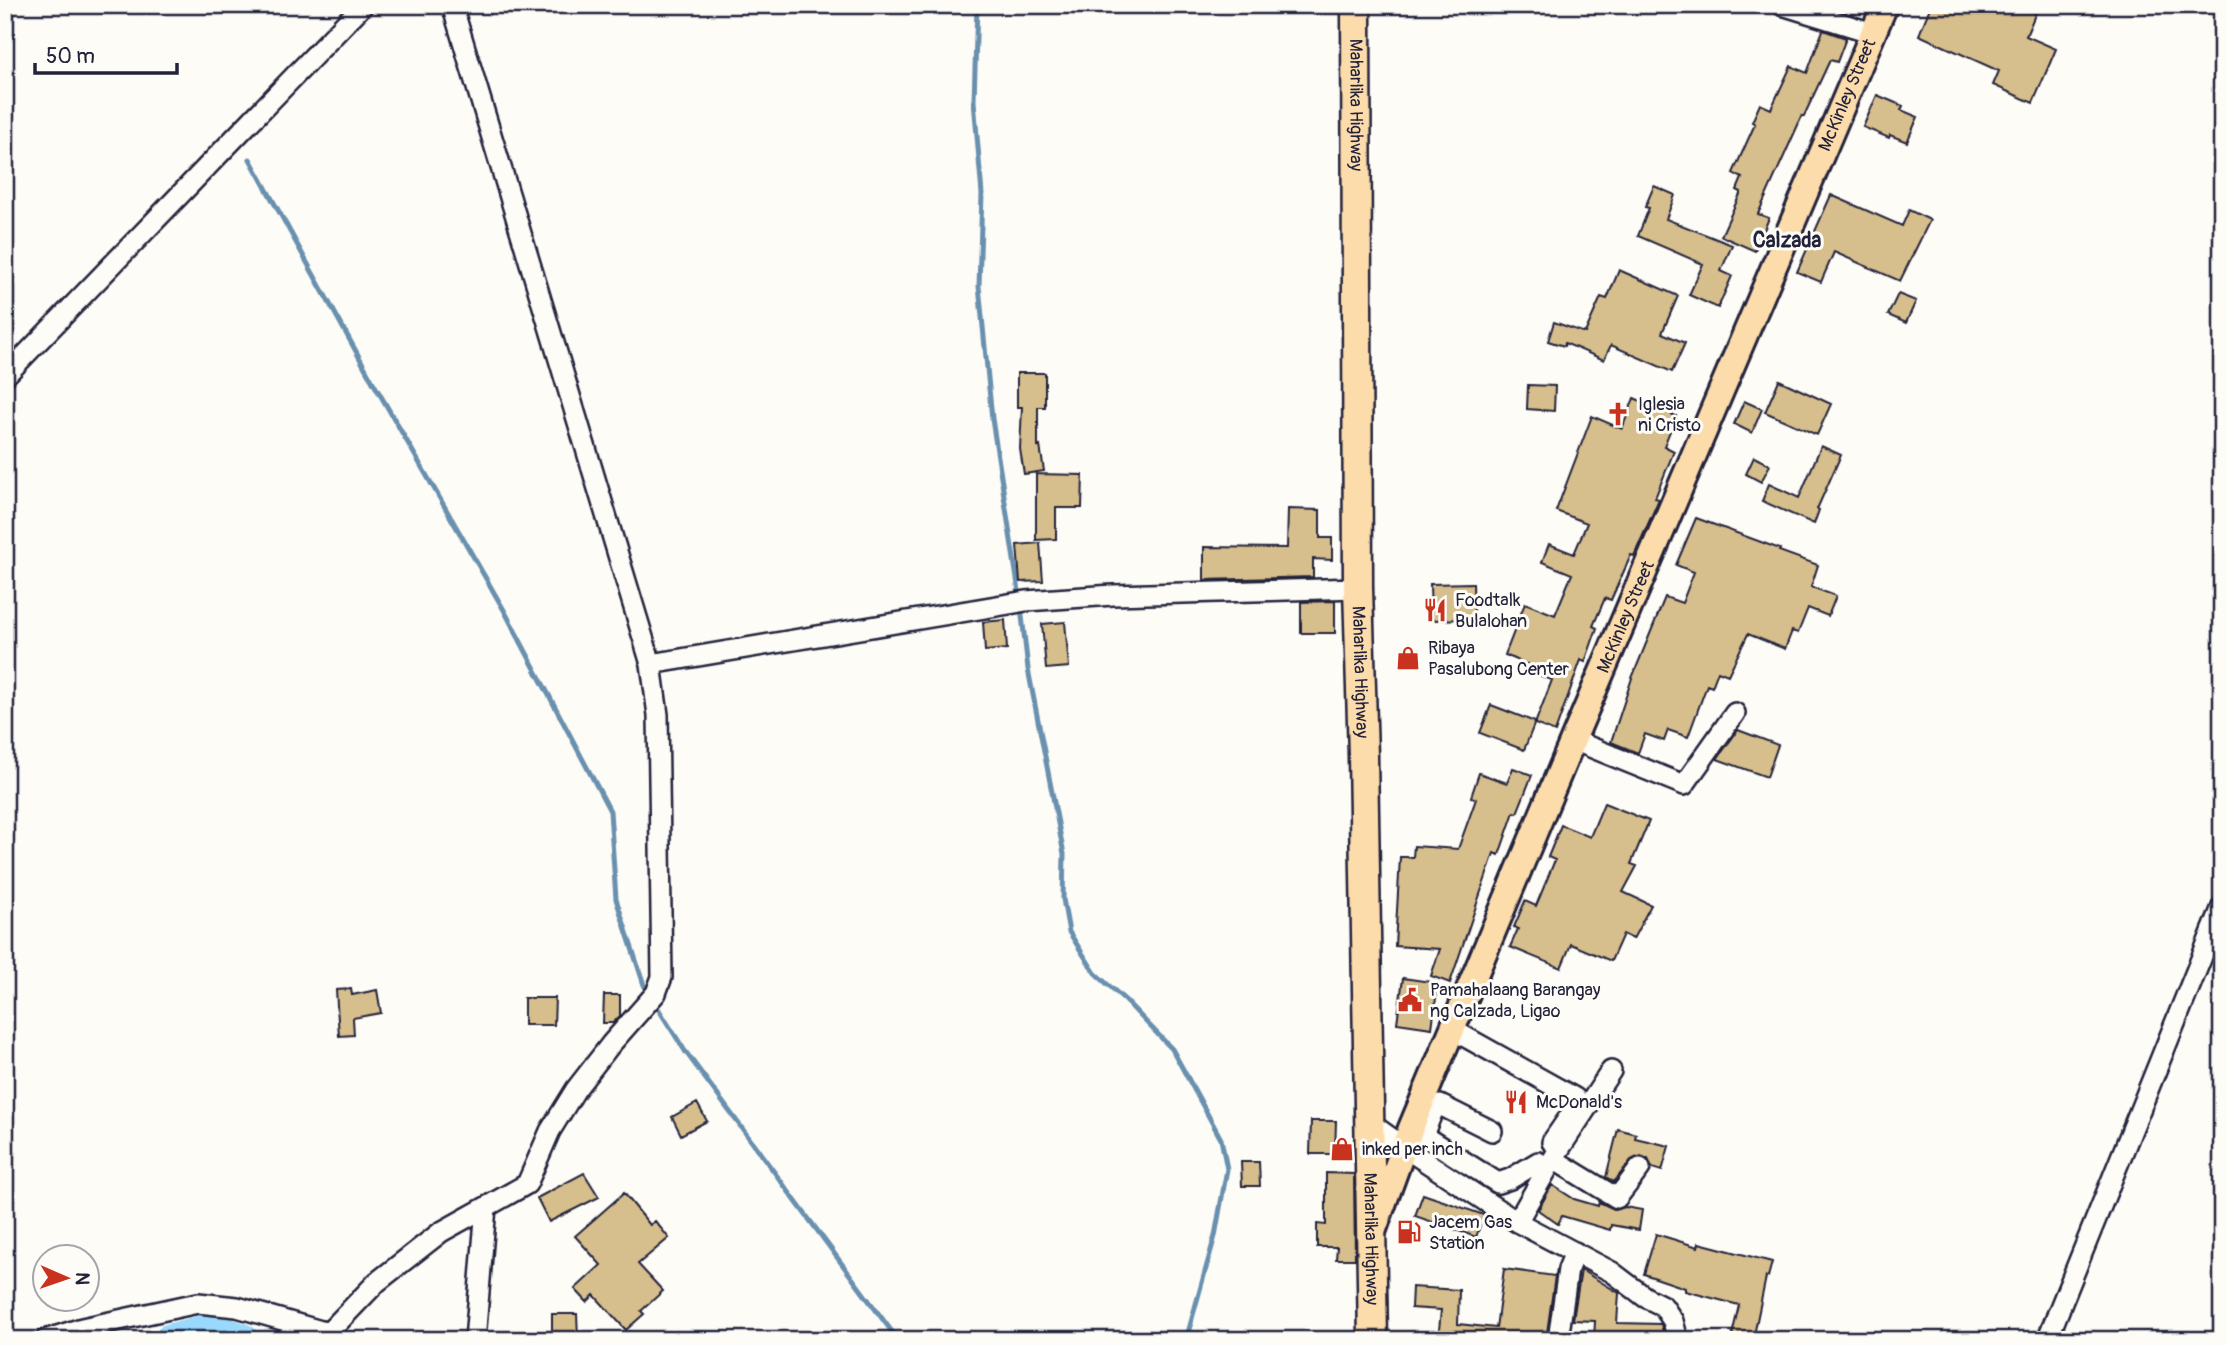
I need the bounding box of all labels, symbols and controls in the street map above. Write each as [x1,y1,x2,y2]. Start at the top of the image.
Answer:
scale bar [35,32,177,76]
street label: McKinley Street [1813,35,1882,155]
street label: Maharlika Highway [1344,39,1368,172]
text: 50 m [46,43,95,70]
district label: Calzada [1753,227,1821,254]
place label: Iglesia ni Cristo [1638,393,1701,437]
church icon: Iglesia ni Cristo [1604,400,1632,428]
street label: McKinley Street [1592,557,1660,677]
place label: Foodtalk Bulalohan [1455,589,1527,633]
restaurant icon: Foodtalk Bulalohan [1421,596,1449,624]
street label: Maharlika Highway [1347,605,1373,739]
place label: Ribaya Pasalubong Center [1428,637,1570,681]
shop icon: Ribaya Pasalubong Center [1394,644,1422,672]
place label: Pamahalaang Barangay ng Calzada, Ligao [1430,979,1601,1023]
public building icon: Pamahalaang Barangay ng Calzada, Ligao [1396,986,1424,1014]
restaurant icon: McDonald's [1502,1088,1530,1116]
place label: McDonald's [1536,1091,1622,1114]
shop icon: inked per inch [1328,1135,1356,1163]
place label: inked per inch [1362,1138,1463,1161]
street label: Maharlika Highway [1358,1172,1383,1306]
place label: Jacem Gas Station [1429,1211,1512,1255]
fuel station icon: Jacem Gas Station [1395,1218,1423,1246]
north arrow [32,1244,102,1314]
text: N [70,1272,94,1286]

